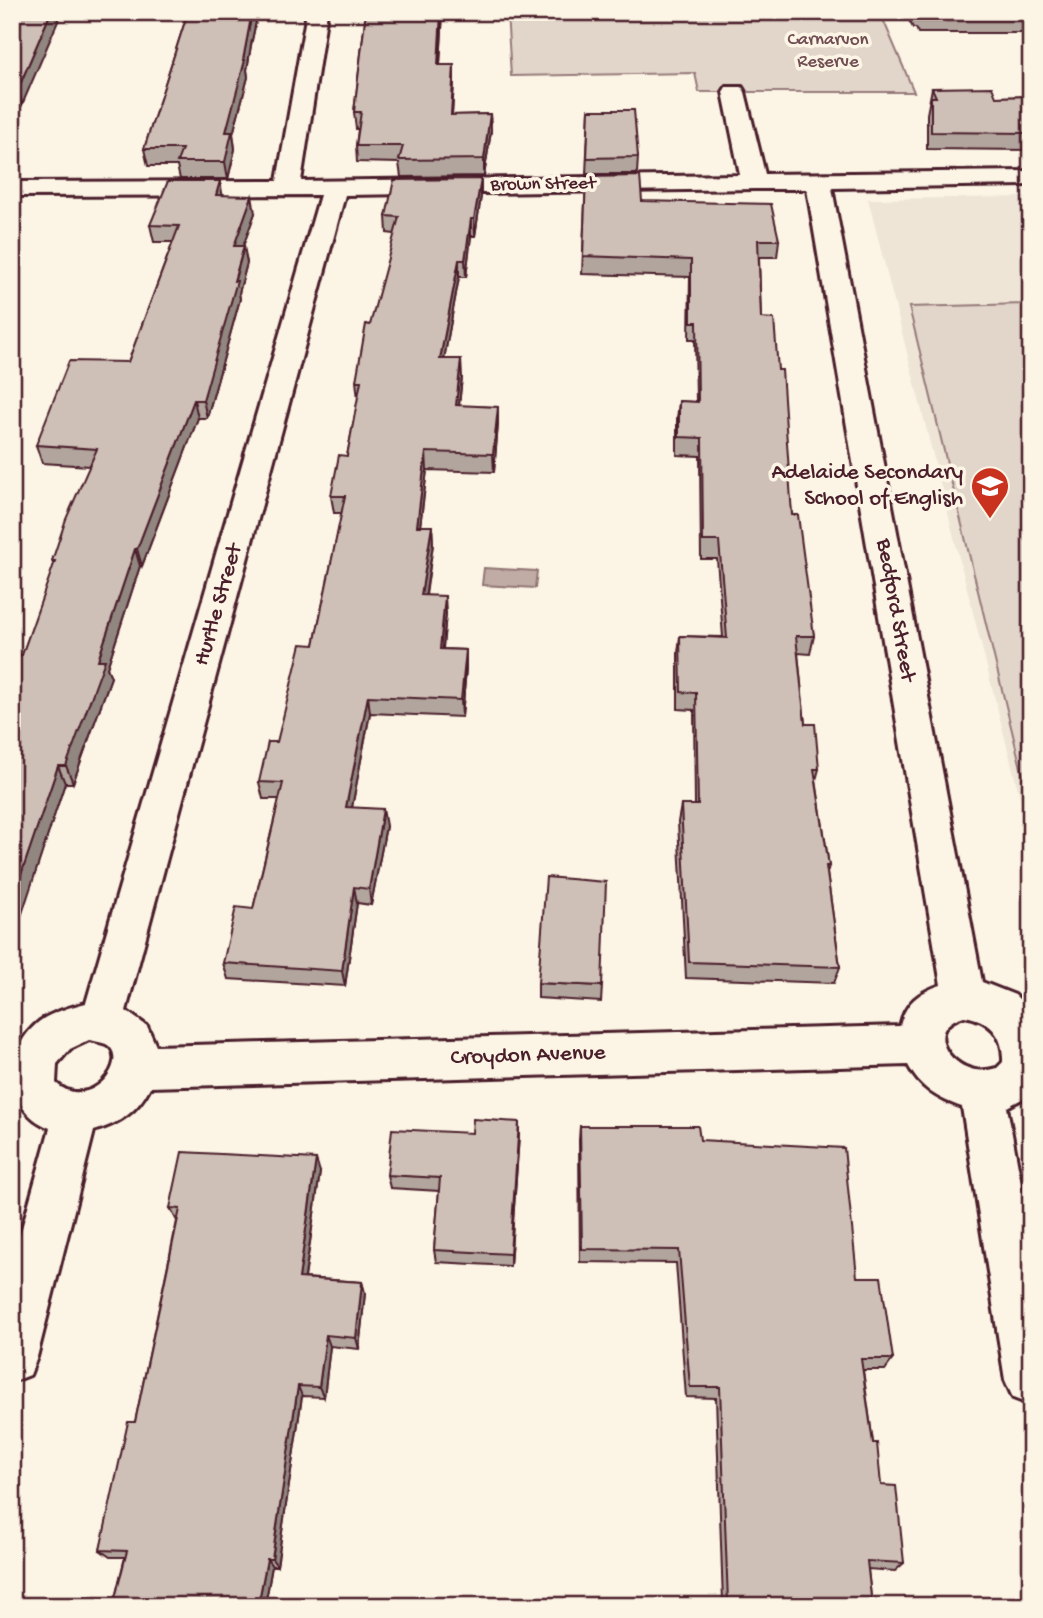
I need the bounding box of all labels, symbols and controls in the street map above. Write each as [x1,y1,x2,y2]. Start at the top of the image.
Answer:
park label: Carnarvon Reserve [787,29,869,74]
street label: Brown Street [489,173,598,197]
place label: Adelaide Secondary School of English [772,460,963,513]
school or university icon: Adelaide Secondary School of English [969,465,1011,520]
street label: Bedford Street [869,536,921,685]
street label: Hurtle Street [189,540,250,669]
street label: Croydon Avenue [450,1040,607,1072]

